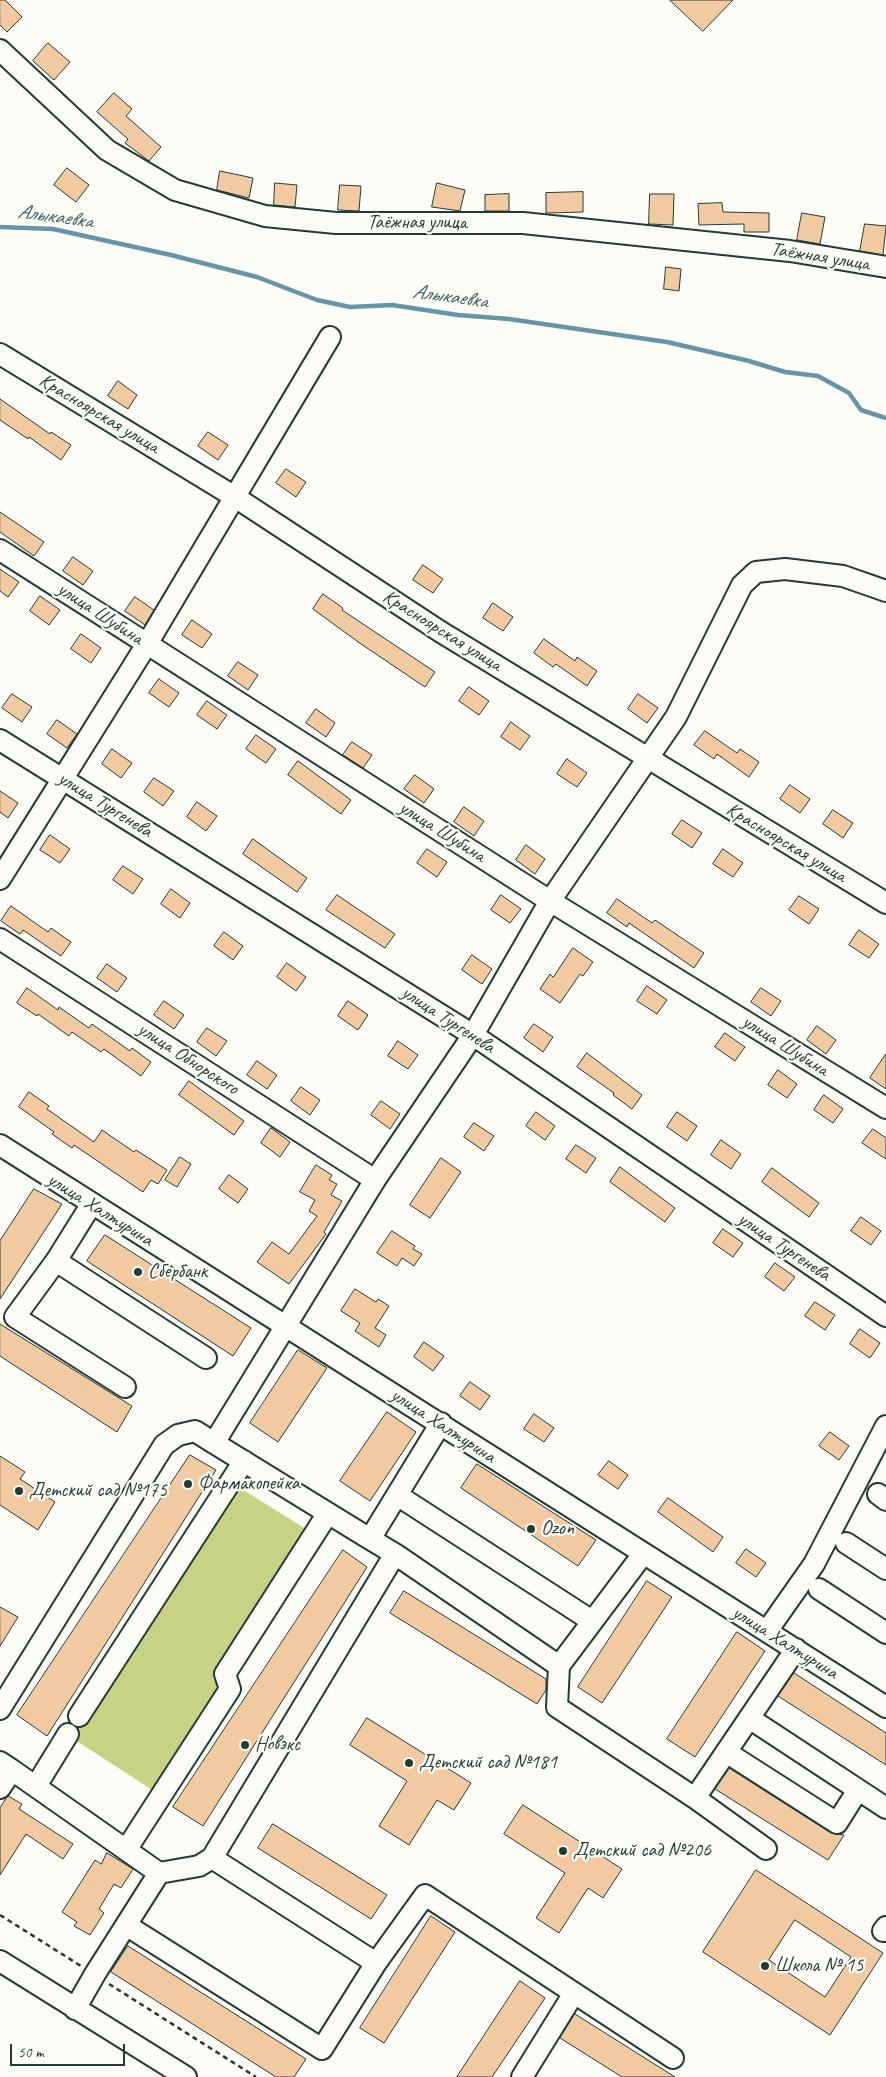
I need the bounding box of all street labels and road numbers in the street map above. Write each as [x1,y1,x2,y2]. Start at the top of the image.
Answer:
street label: Таёжная улица [367,211,467,235]
street label: Таёжная улица [769,237,871,277]
street label: Красноярская улица [35,369,163,459]
street label: улица Шубина [53,577,147,651]
street label: Красноярская улица [378,585,506,677]
street label: улица Тургенева [53,767,157,843]
street label: улица Шубина [394,796,490,868]
street label: Красноярская улица [722,798,850,888]
street label: улица Тургенева [397,981,499,1059]
street label: улица Шубина [737,1010,833,1082]
street label: улица Обнорского [133,1017,243,1101]
street label: улица Халтурина [43,1168,157,1252]
street label: улица Тургенева [733,1207,835,1287]
street label: улица Халтурина [386,1383,500,1469]
street label: улица Халтурина [728,1601,842,1685]

